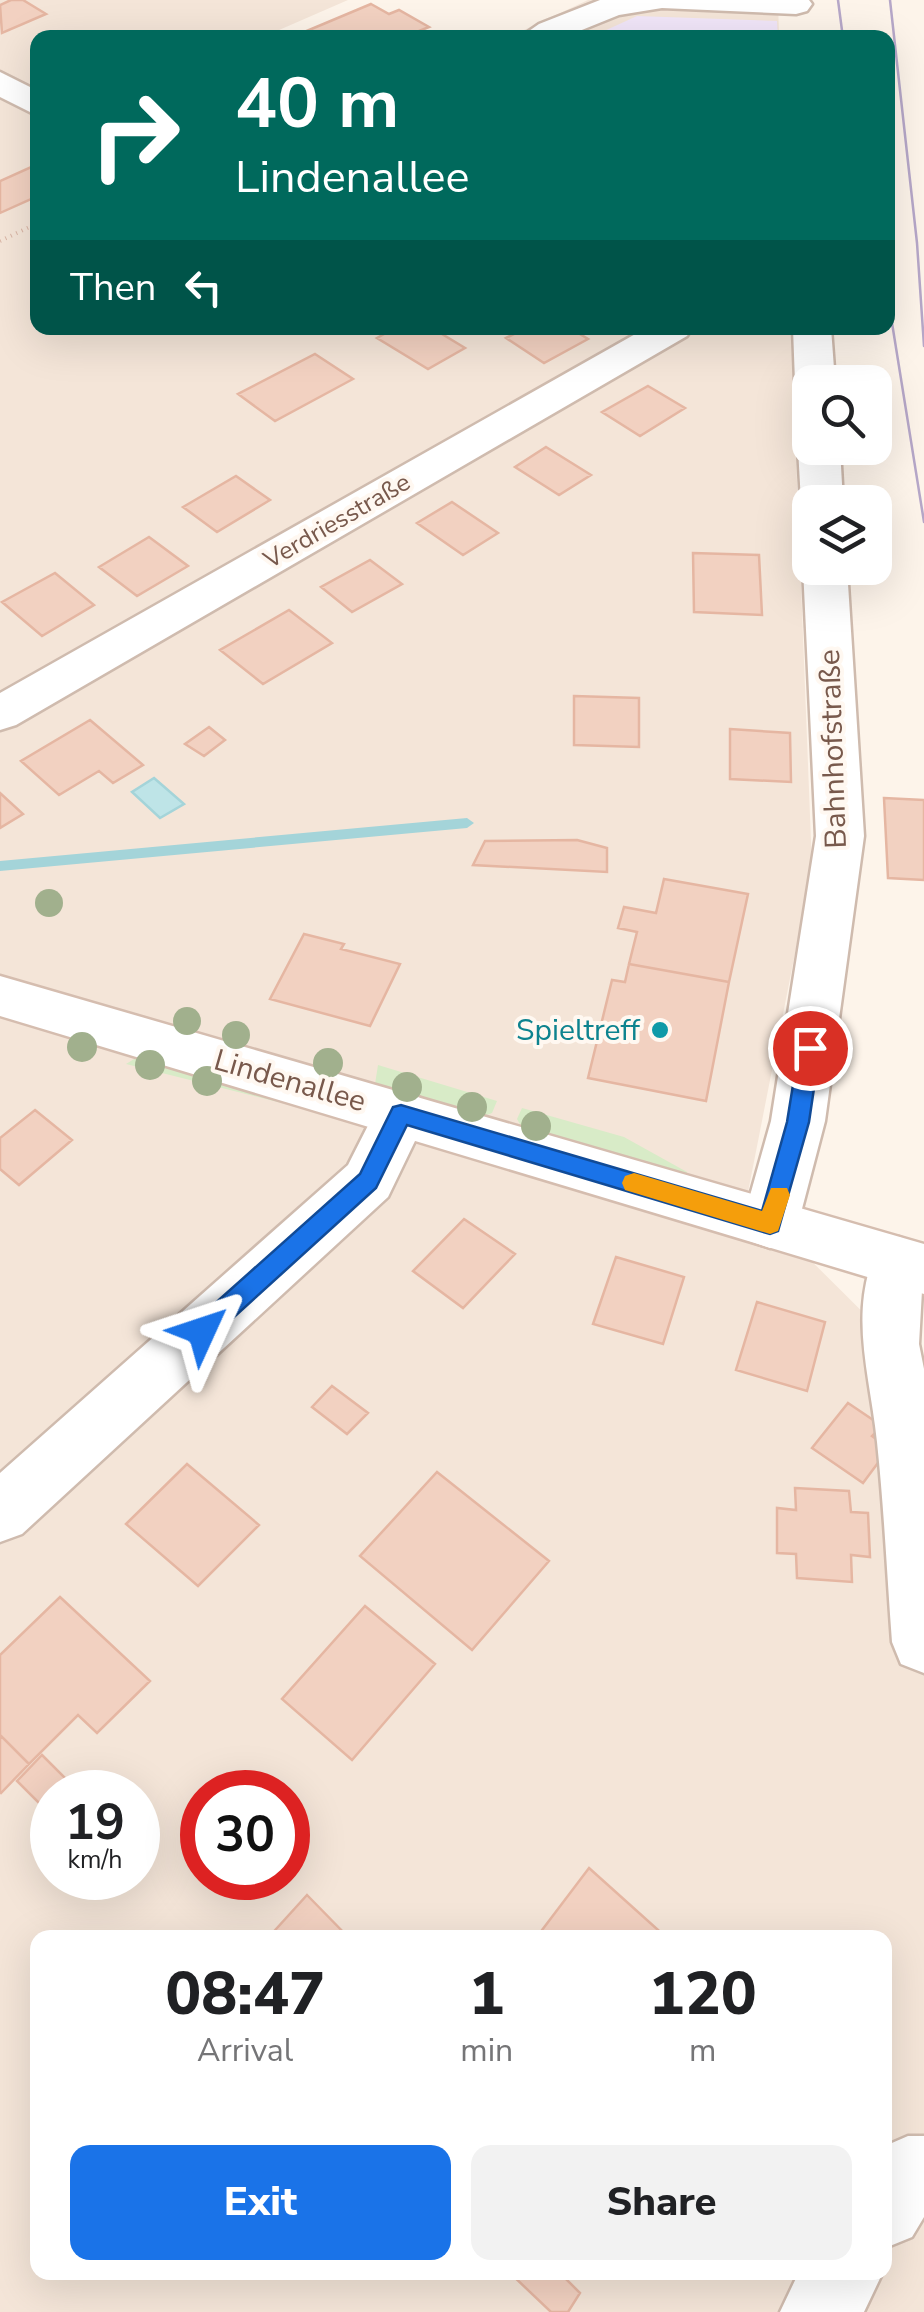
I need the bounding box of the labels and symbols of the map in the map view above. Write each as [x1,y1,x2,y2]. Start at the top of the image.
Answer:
street label: Verdriesstraße [257,465,416,577]
street label: Bahnhofstraße [809,649,857,849]
pin [768,1006,853,1091]
place label: Spieltreff [516,1010,641,1051]
marker: Spieltreff [649,1019,671,1041]
street label: Lindenallee [209,1040,371,1122]
position arrow [150,1279,254,1383]
speed limit sign: 30 [180,1770,310,1900]

